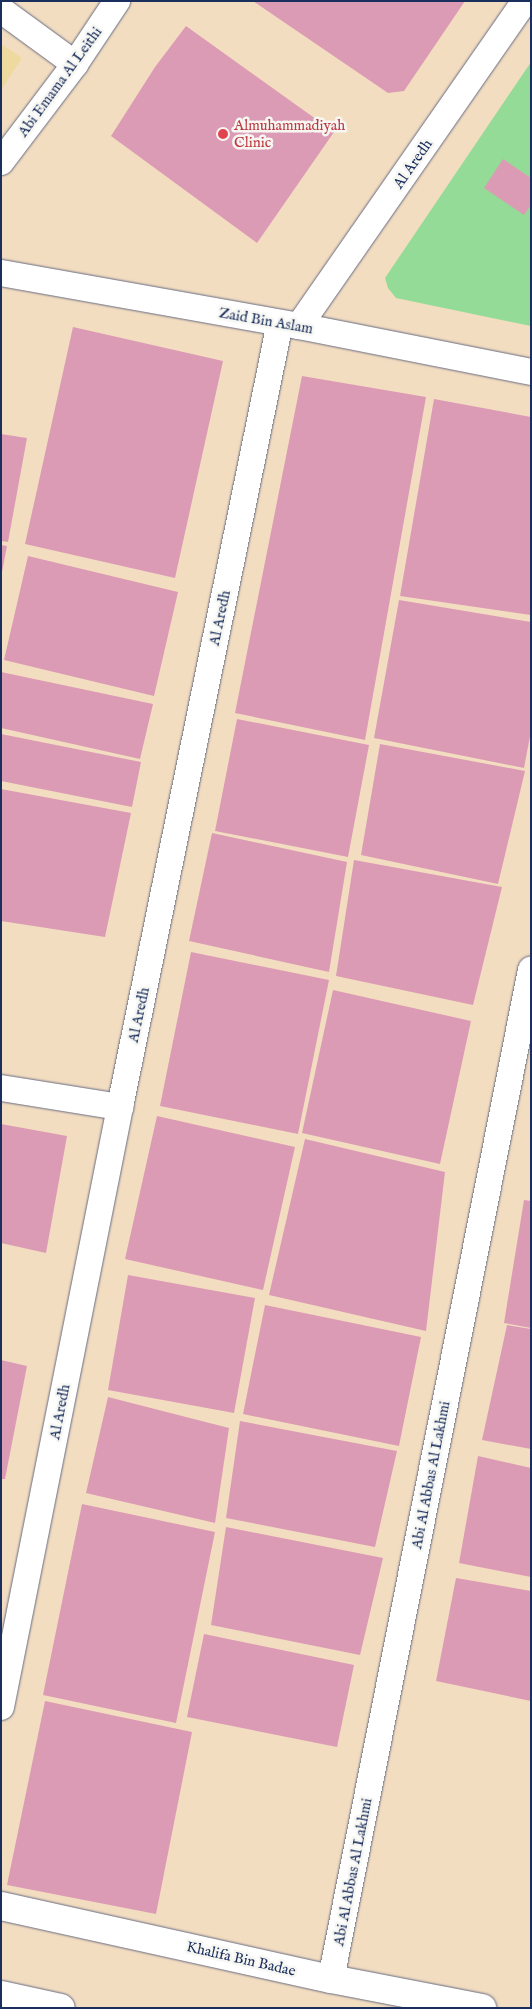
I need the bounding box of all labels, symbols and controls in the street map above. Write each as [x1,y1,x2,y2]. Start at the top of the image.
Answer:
street label: Abi Emama Al Leithi [14,24,106,140]
place label: Almuhammadiyah Clinic [234,116,345,151]
marker: Almuhammadiyah Clinic [216,127,230,141]
street label: Al Aredh [390,136,436,192]
street label: Zaid Bin Aslam [218,304,314,338]
street label: Al Aredh [205,589,235,647]
street label: Al Aredh [124,986,154,1044]
street label: Al Aredh [46,1383,74,1441]
street label: Abi Al Abbas Al Lakhmi [408,1399,454,1551]
street label: Abi Al Abbas Al Lakhmi [330,1796,376,1948]
street label: Khalifa Bin Badae [185,1938,297,1980]

